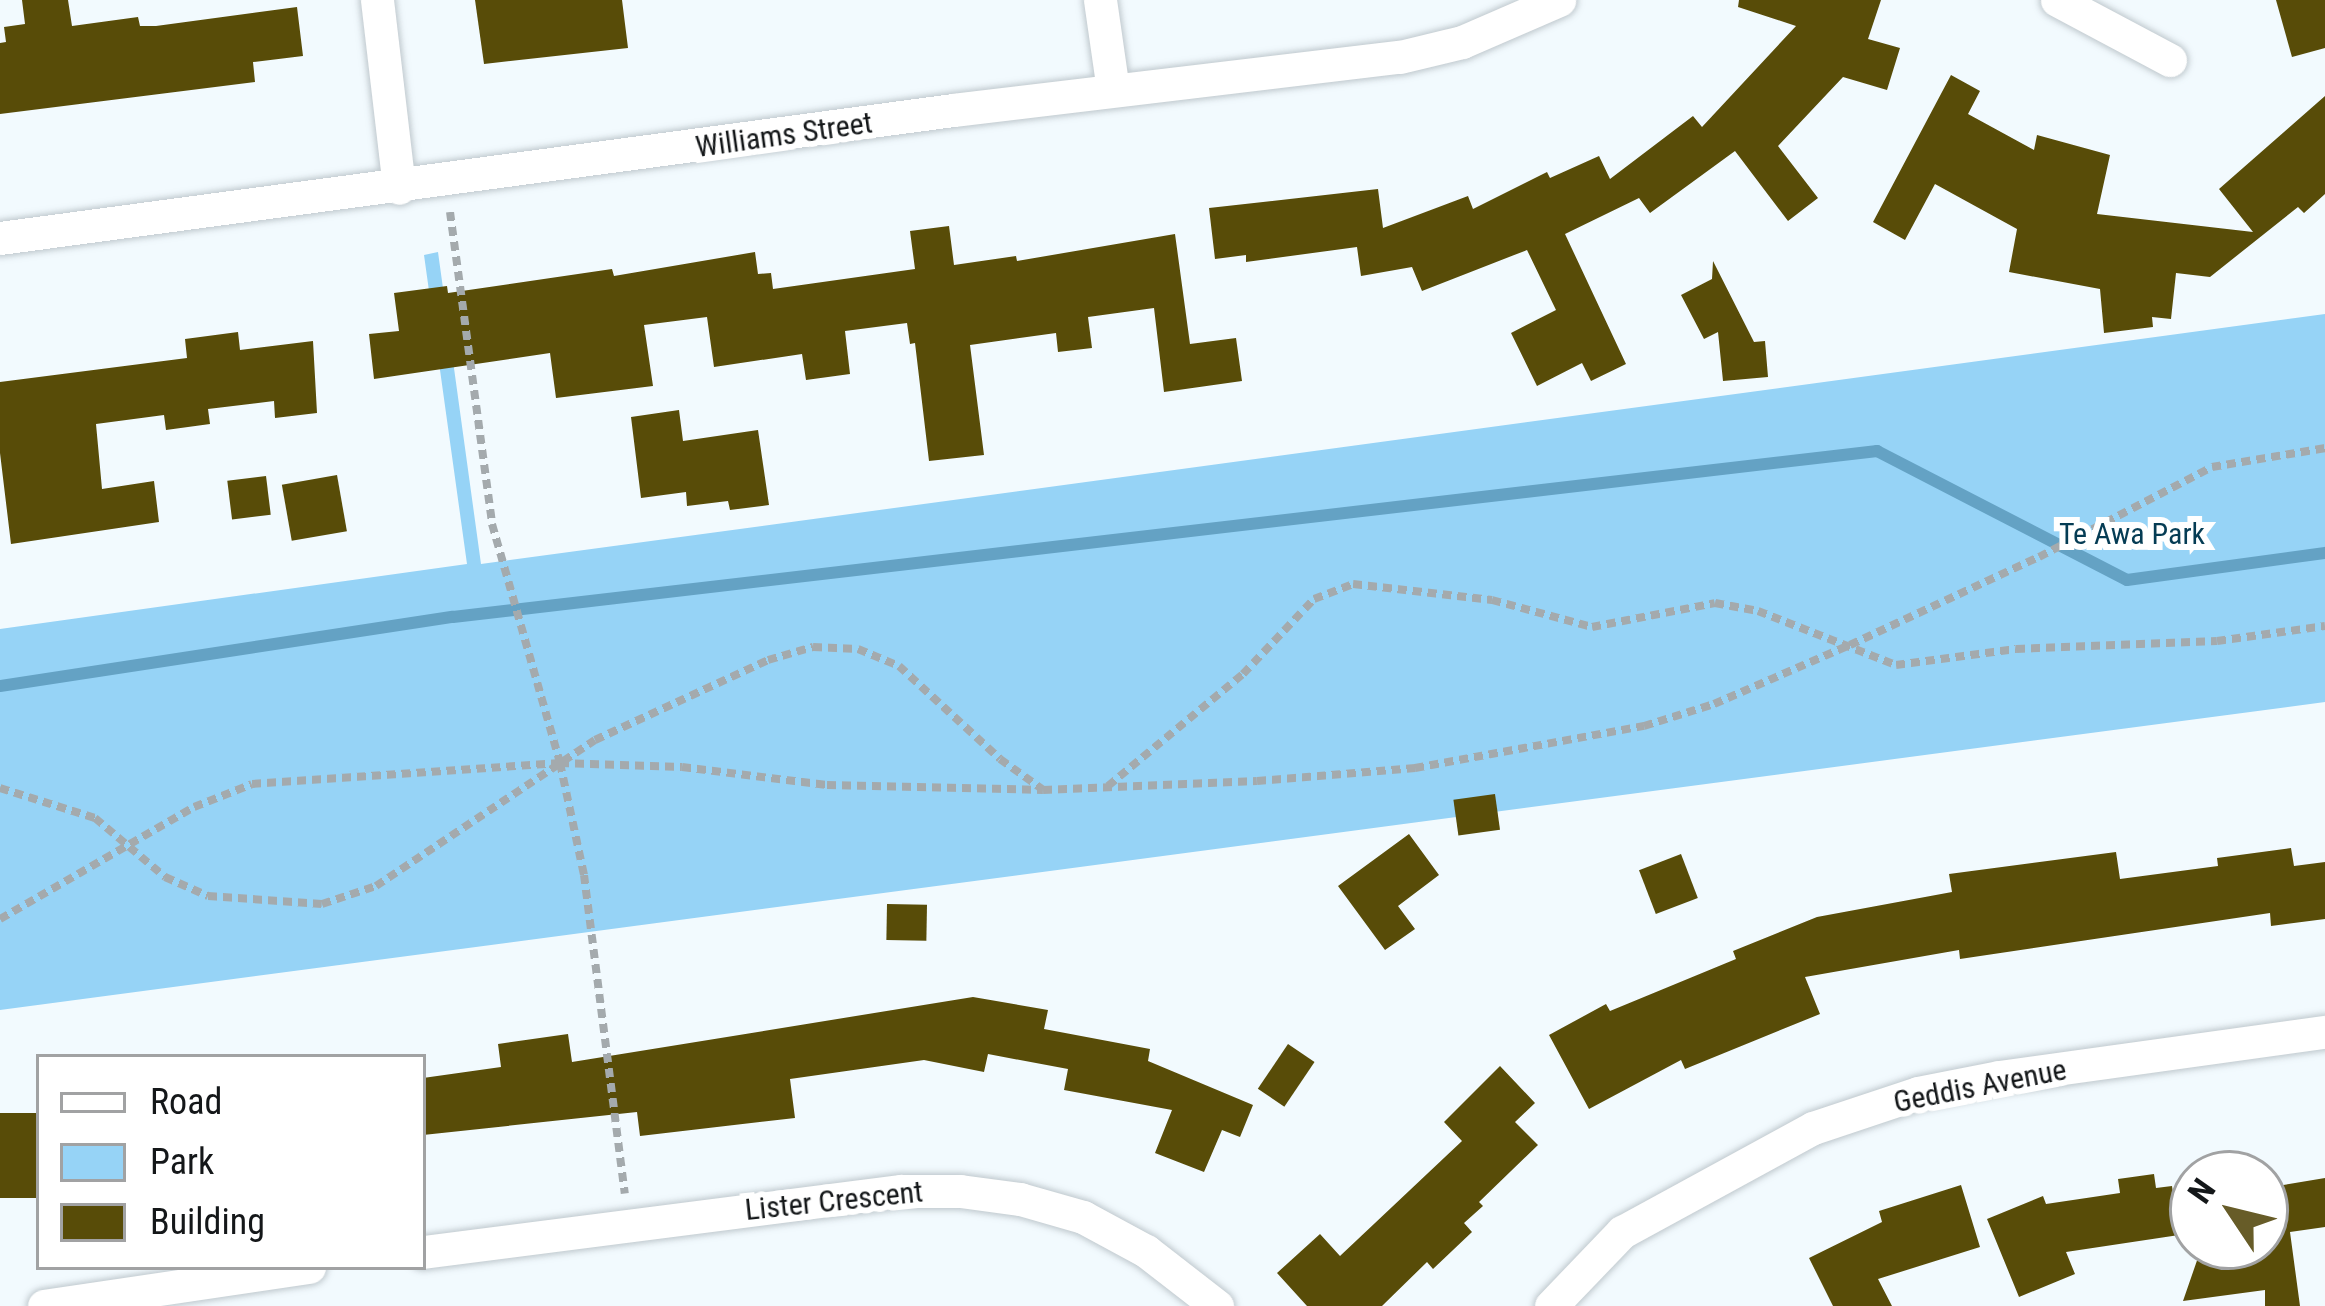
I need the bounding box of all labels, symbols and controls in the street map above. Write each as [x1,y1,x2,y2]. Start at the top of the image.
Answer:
street label: Williams Street [693,105,875,165]
park label: Te Awa Park [2059,516,2205,552]
street label: Geddis Avenue [1890,1052,2070,1120]
legend [36,1054,426,1270]
text: Road [150,1081,222,1123]
text: Park [150,1141,214,1183]
north arrow [2169,1150,2289,1270]
text: N [2180,1171,2223,1210]
street label: Lister Crescent [743,1174,925,1228]
text: Building [150,1201,265,1243]

